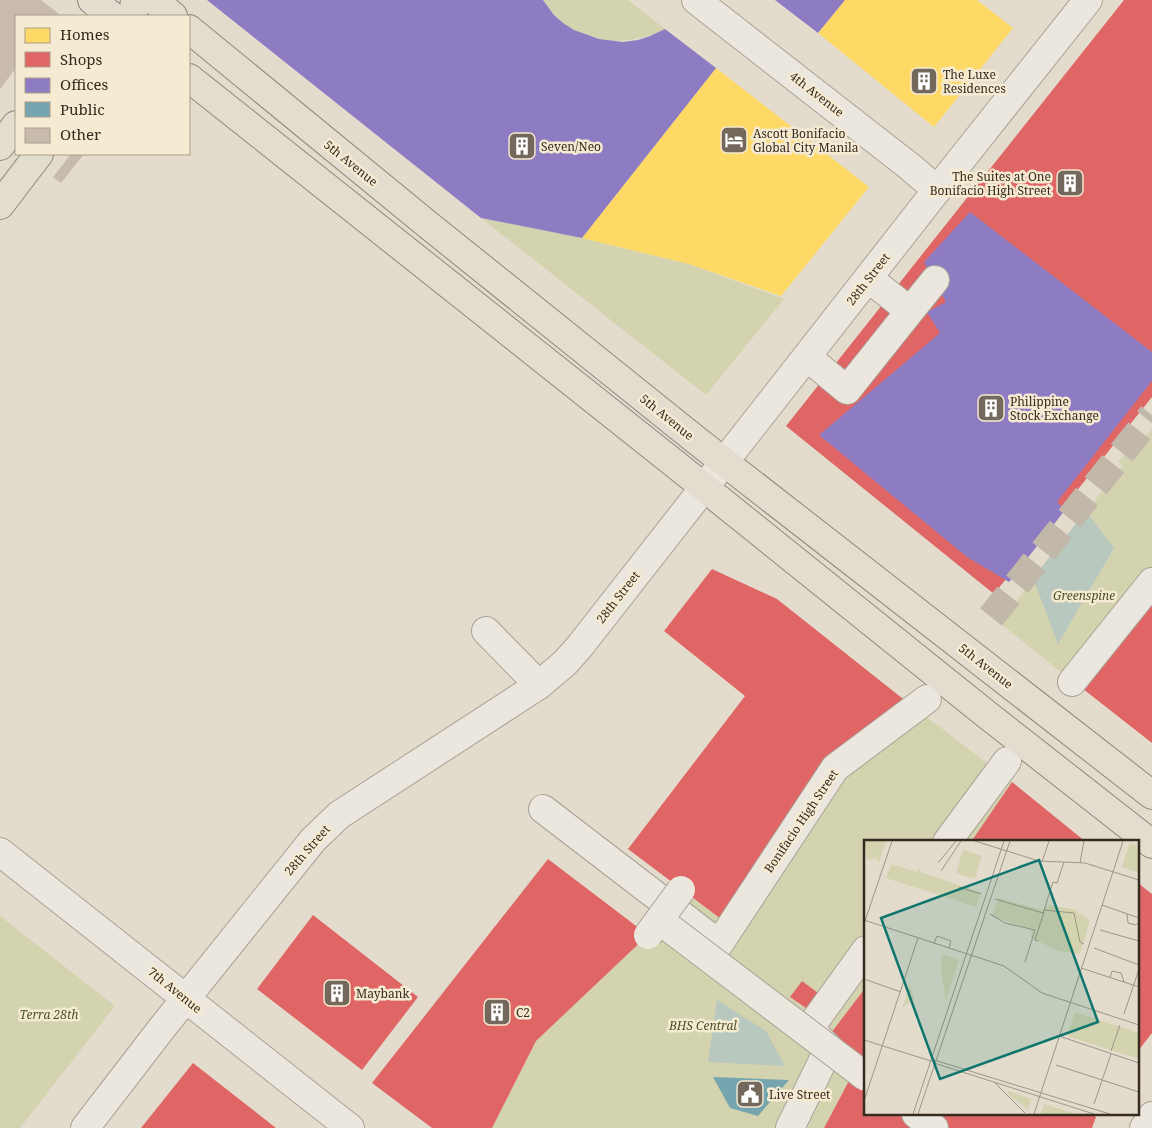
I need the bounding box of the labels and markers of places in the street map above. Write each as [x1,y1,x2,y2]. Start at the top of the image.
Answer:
building icon: The Luxe Residences [909,66,939,96]
place label: The Luxe Residences [943,66,1006,97]
hotel icon: Ascott Bonifacio Global City Manila [719,125,749,155]
place label: Ascott Bonifacio Global City Manila [753,125,859,156]
building icon: Seven/Neo [507,131,537,161]
place label: Seven/Neo [541,138,601,155]
place label: The Suites at One Bonifacio High Street [930,168,1051,199]
building icon: The Suites at One Bonifacio High Street [1055,168,1085,198]
building icon: Philippine Stock Exchange [976,393,1006,423]
place label: Philippine Stock Exchange [1010,393,1099,424]
building icon: Maybank [322,978,352,1008]
place label: Maybank [356,985,410,1002]
building icon: C2 [482,997,512,1027]
place label: C2 [516,1004,530,1021]
public building icon: Live Street [735,1079,765,1109]
place label: Live Street [769,1086,830,1103]

